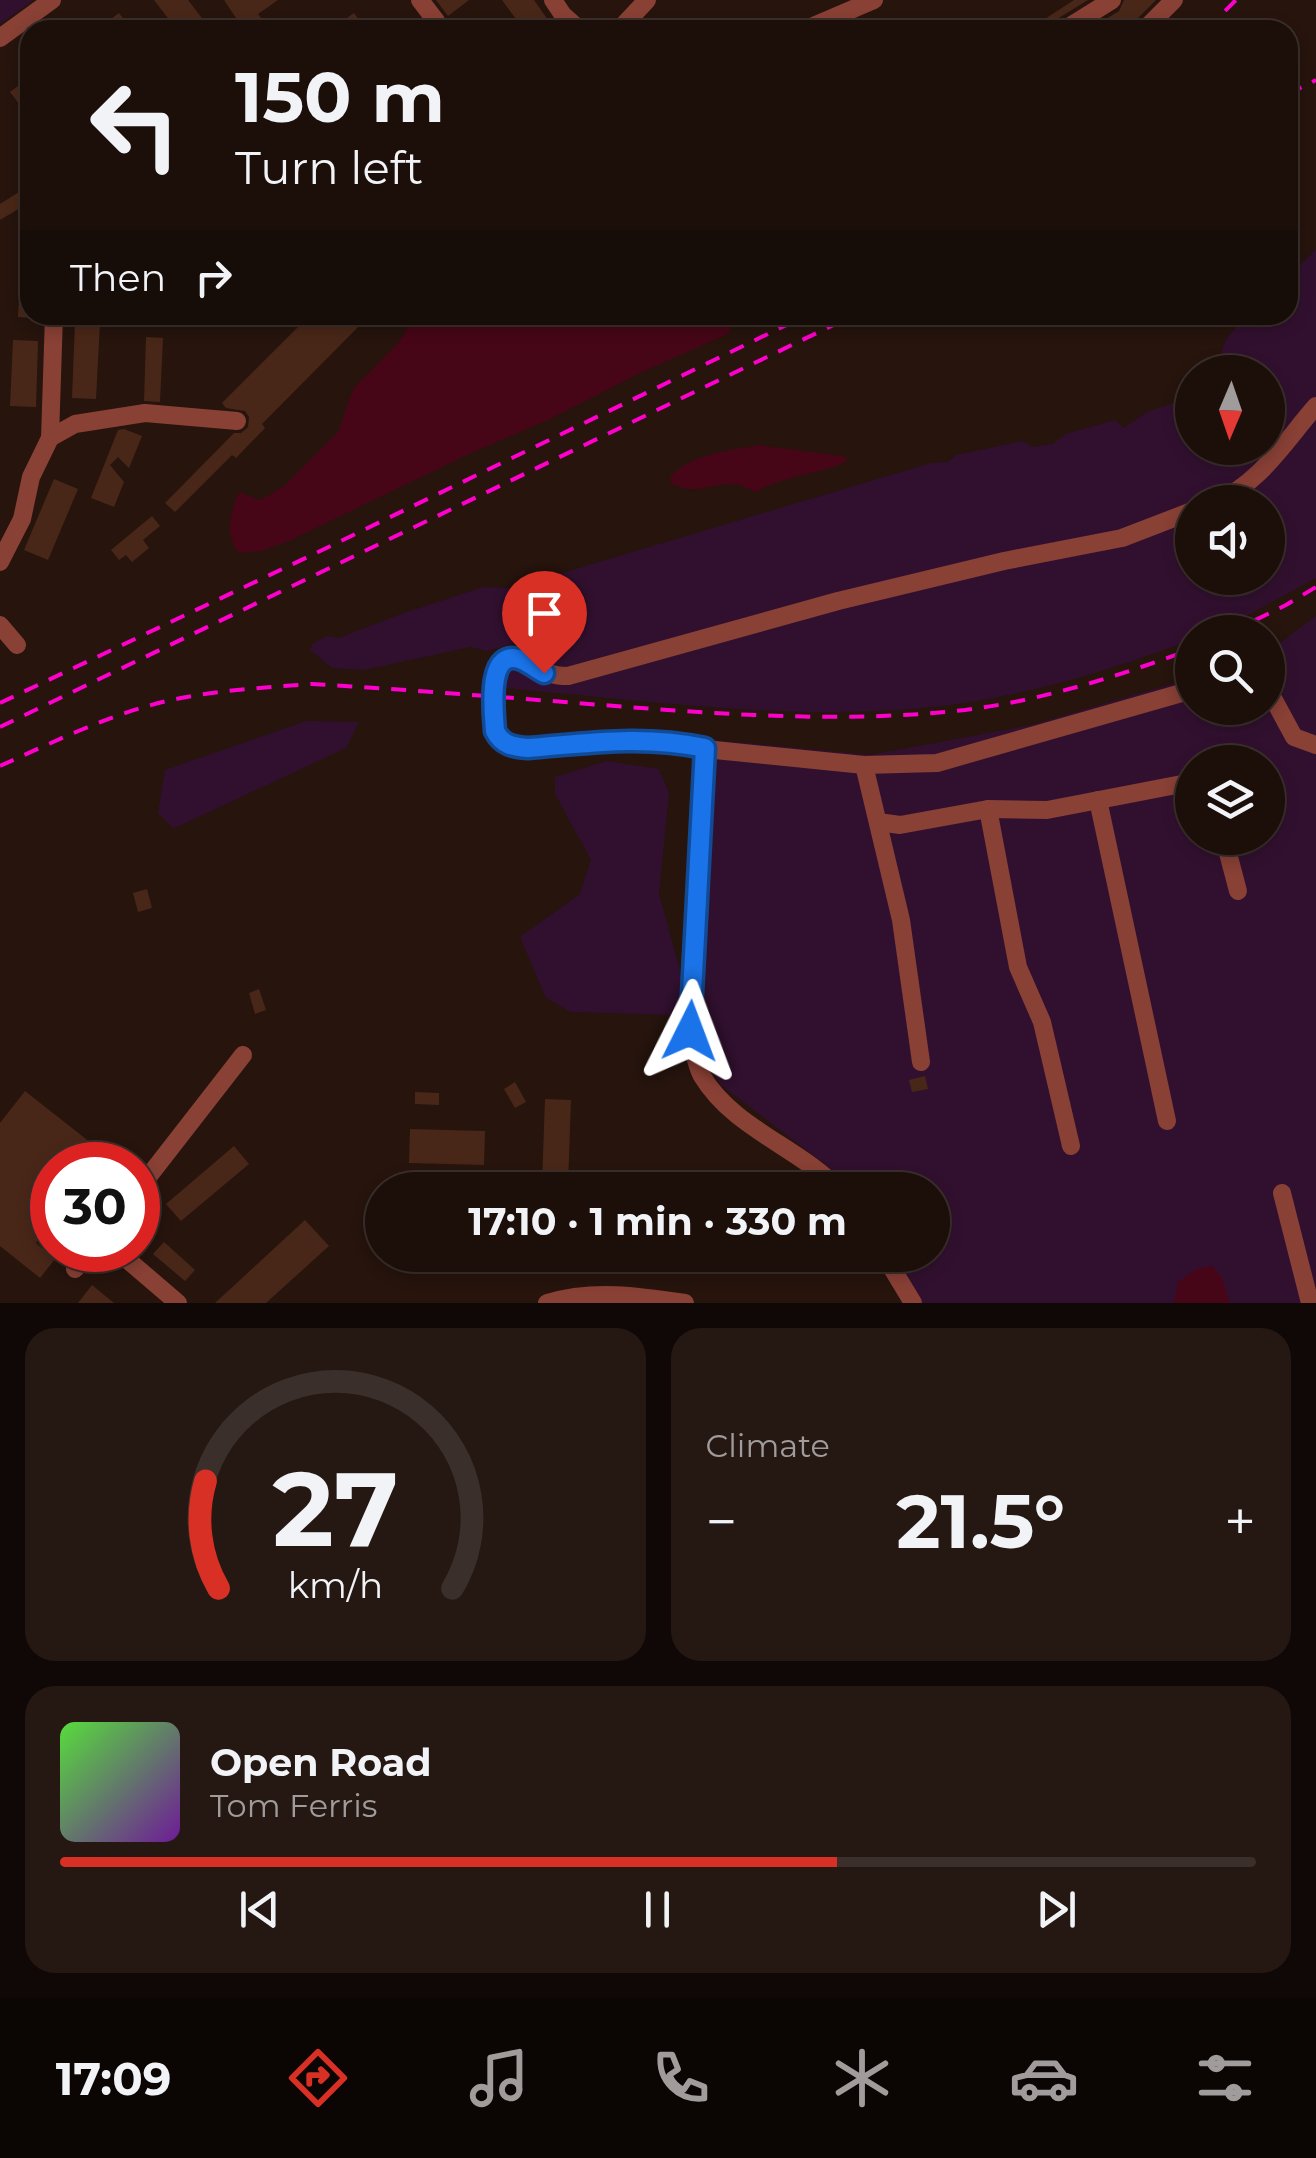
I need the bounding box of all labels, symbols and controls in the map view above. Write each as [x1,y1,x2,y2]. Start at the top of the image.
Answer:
text: 150 m [235,54,445,140]
icon: left [70,60,200,190]
text: Turn left [235,140,423,195]
icon: right [186,250,241,305]
text: Then [70,254,166,301]
north arrow [1175,355,1285,465]
map controls [1175,355,1285,855]
button: sound [1175,485,1285,595]
pin [502,571,587,674]
icon: arrive [517,586,572,641]
button: search [1175,615,1285,725]
button: layers [1175,745,1285,855]
position arrow [638,979,742,1083]
speed limit sign: 30 [30,1142,160,1272]
text: 17:10 · 1 min · 330 m [468,1198,847,1245]
text: Climate [706,1426,830,1465]
text: 27 [272,1445,398,1572]
text: 21.5° [896,1475,1065,1567]
text: − [706,1488,737,1555]
text: + [1224,1488,1256,1555]
text: km/h [288,1563,383,1607]
text: Open Road [210,1739,432,1786]
text: Tom Ferris [210,1786,377,1825]
icon: previous [232,1882,287,1937]
icon: pause [630,1882,685,1937]
icon: next [1029,1882,1084,1937]
icon: directions [283,2043,353,2113]
icon: music [464,2043,534,2113]
icon: phone [646,2043,716,2113]
icon: climate [827,2043,897,2113]
icon: car [1009,2043,1079,2113]
icon: filters [1190,2043,1260,2113]
text: 17:09 [56,2051,171,2106]

